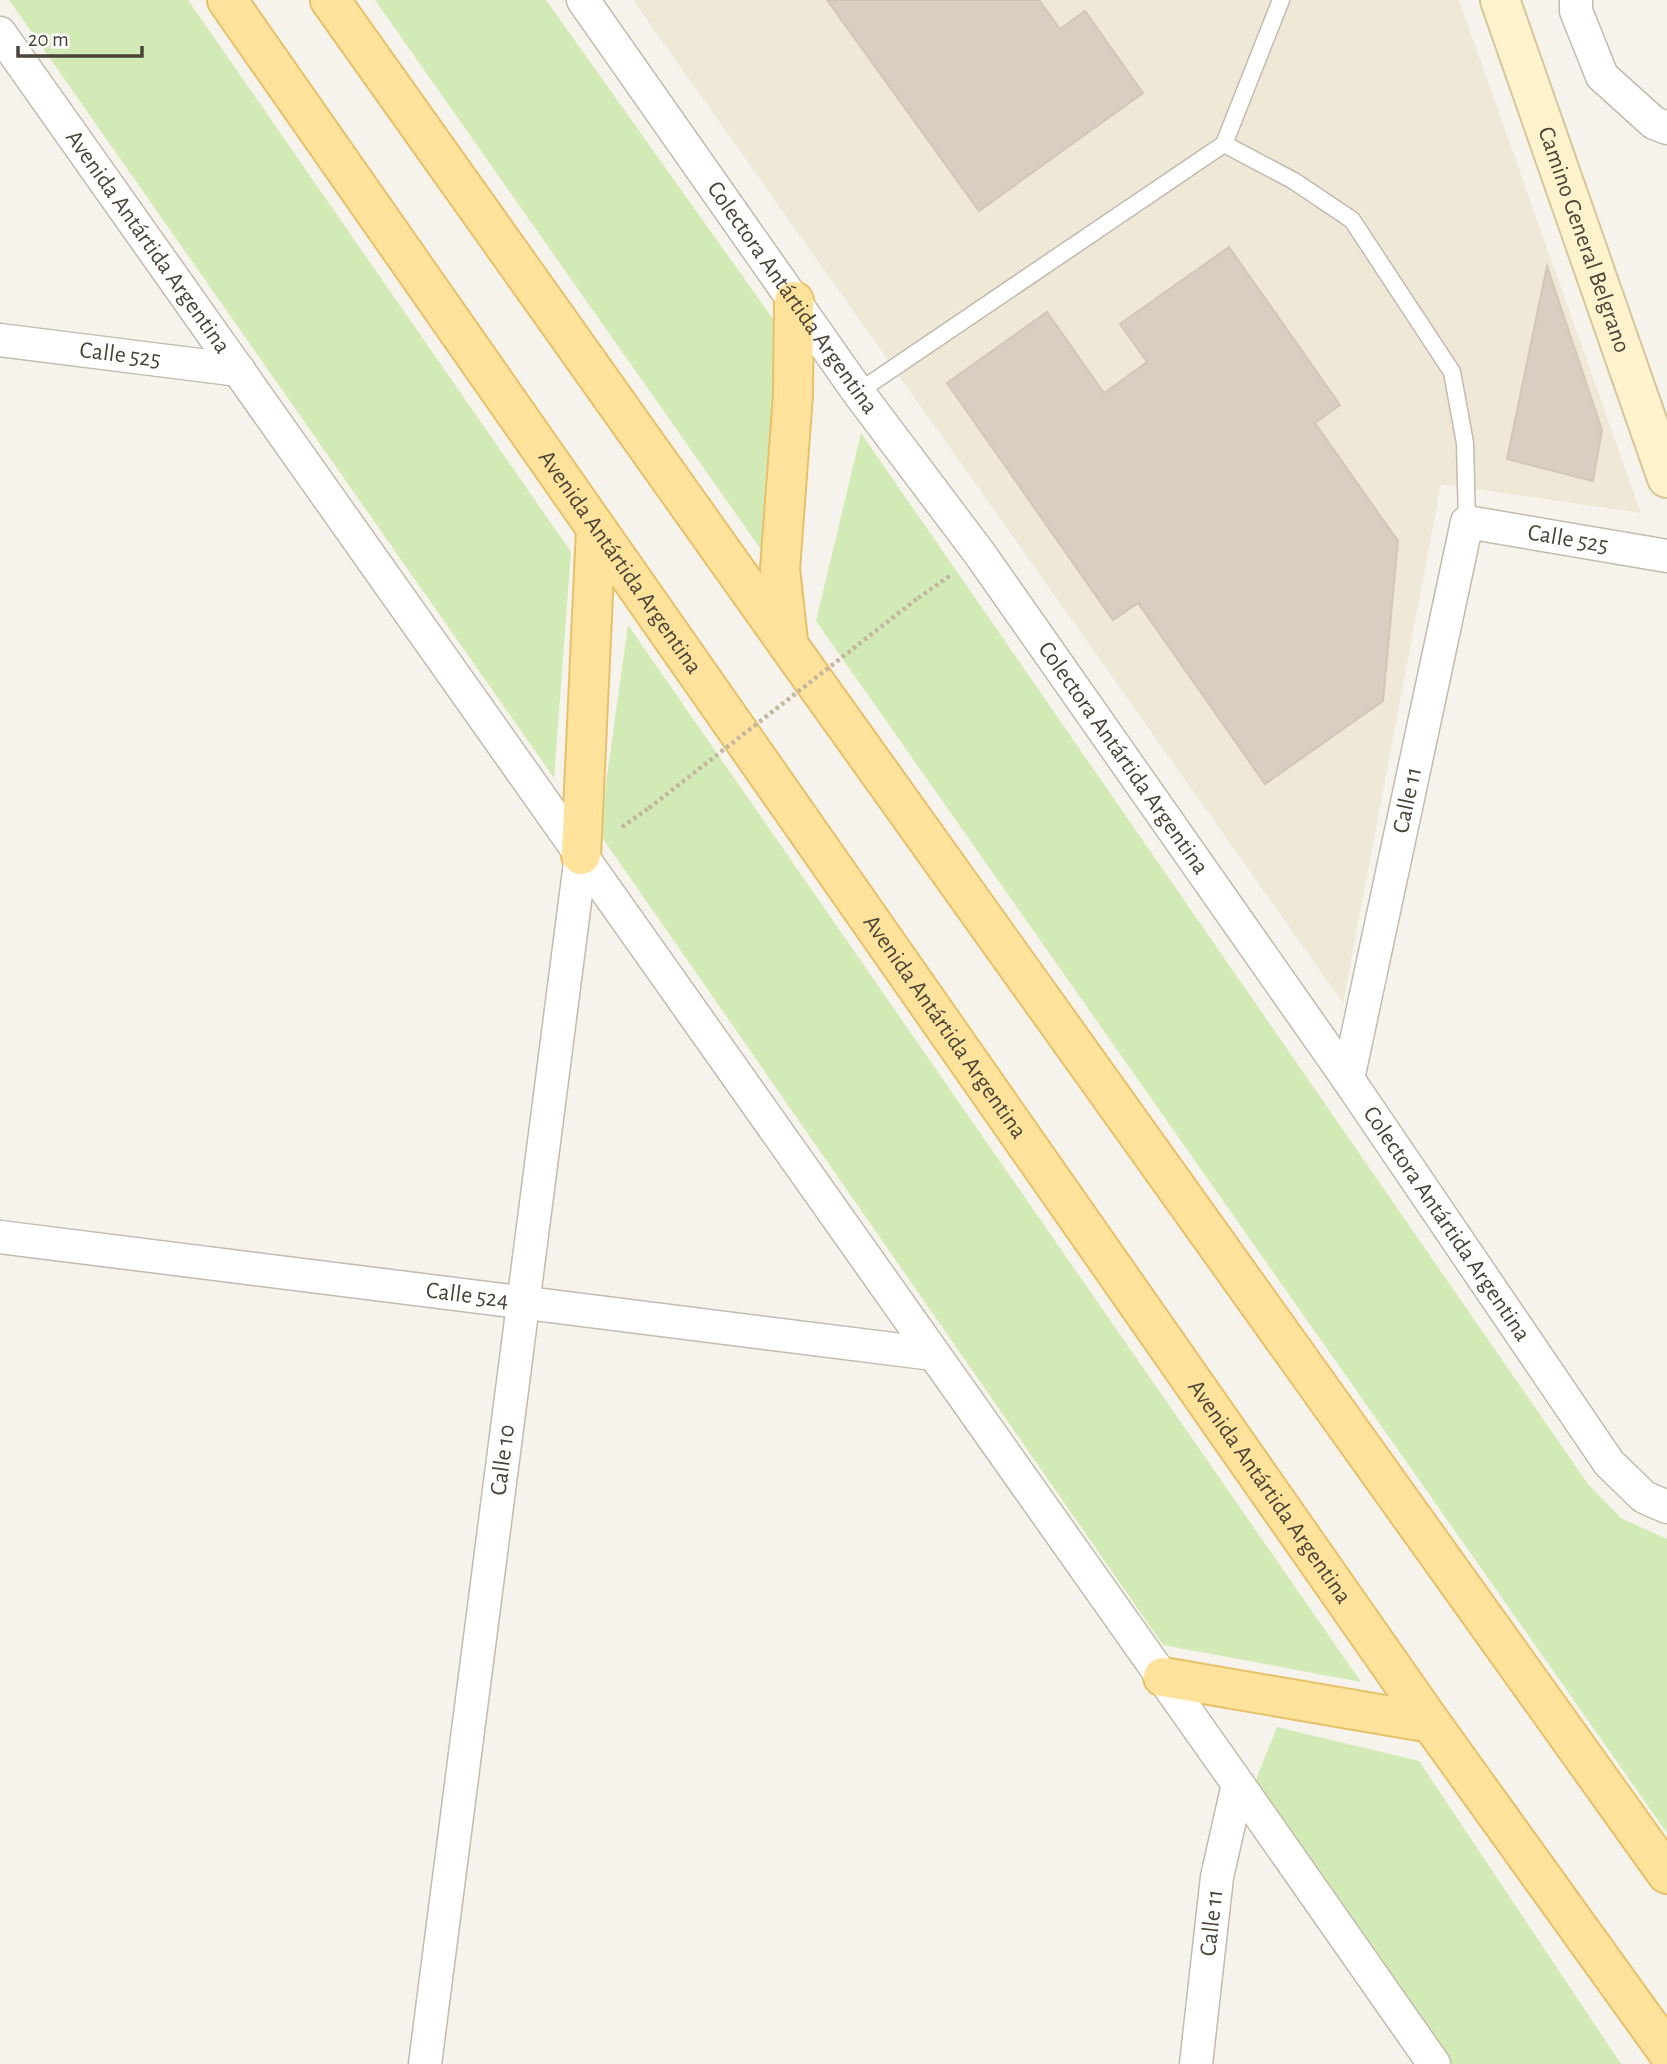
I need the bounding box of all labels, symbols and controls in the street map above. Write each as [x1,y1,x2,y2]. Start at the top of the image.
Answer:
scale bar [18,14,142,58]
text: 20 m [28,29,69,50]
street label: Camino General Belgrano [1533,124,1634,356]
street label: Avenida Antártida Argentina [61,126,235,358]
street label: Colectora Antártida Argentina [702,177,882,419]
street label: Calle 525 [78,338,162,372]
street label: Avenida Antártida Argentina [534,446,706,679]
street label: Calle 525 [1526,521,1610,558]
street label: Colectora Antártida Argentina [1033,637,1213,879]
street label: Calle 11 [1389,765,1426,836]
street label: Avenida Antártida Argentina [858,911,1031,1143]
street label: Colectora Antártida Argentina [1358,1102,1535,1346]
street label: Calle 524 [425,1279,510,1313]
street label: Avenida Antártida Argentina [1183,1376,1356,1608]
street label: Calle 10 [486,1423,519,1497]
street label: Calle 11 [1196,1888,1228,1958]

